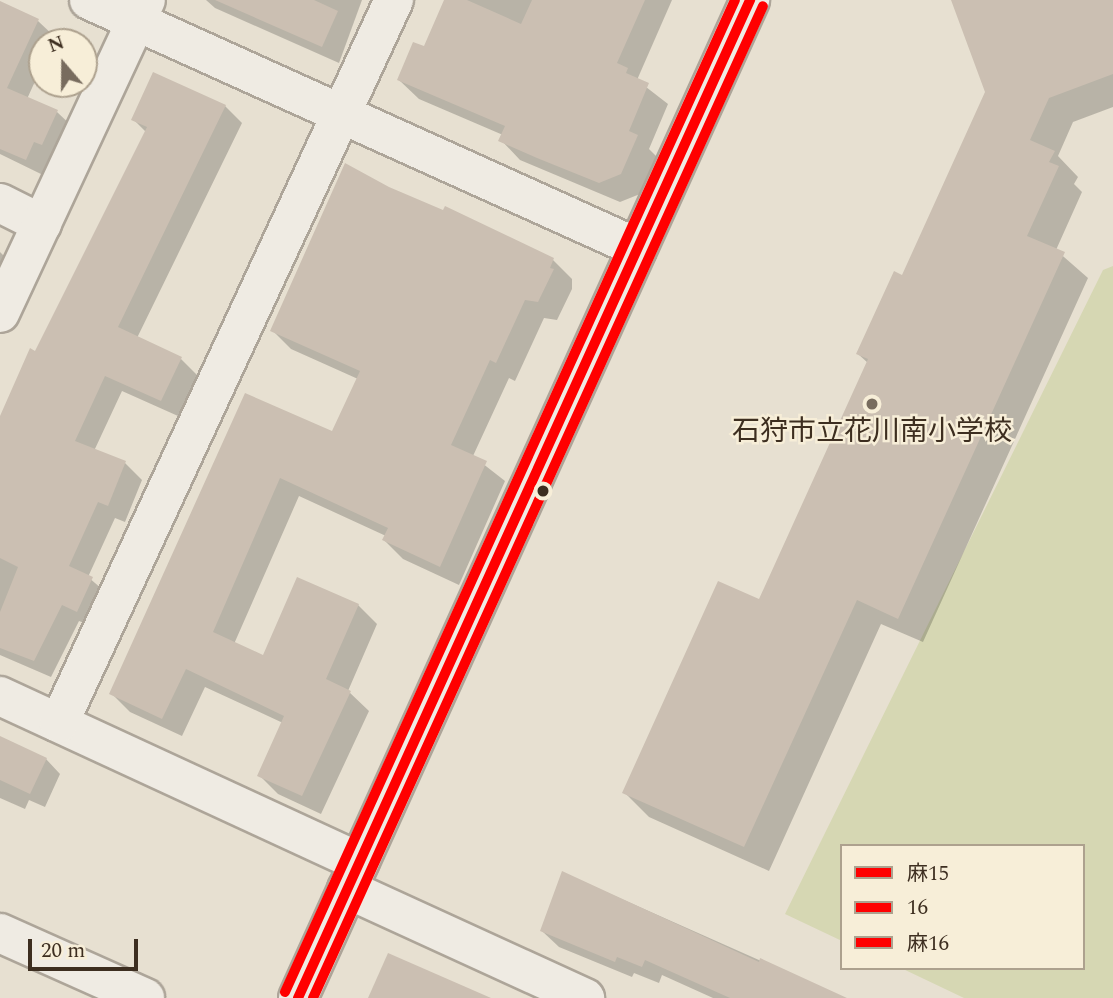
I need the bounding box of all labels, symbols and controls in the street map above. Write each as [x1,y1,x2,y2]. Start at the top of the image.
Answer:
north arrow [28,28,98,98]
text: N [44,28,69,61]
marker: 石狩市立花川南小学校 [864,396,880,412]
place label: 石狩市立花川南小学校 [732,415,1012,449]
unlabelled marker [536,484,550,498]
legend [840,844,1085,970]
text: 麻15 [907,858,949,890]
text: 16 [907,892,928,924]
scale bar [32,925,142,969]
text: 麻16 [907,928,949,960]
text: 20 m [41,935,85,967]

